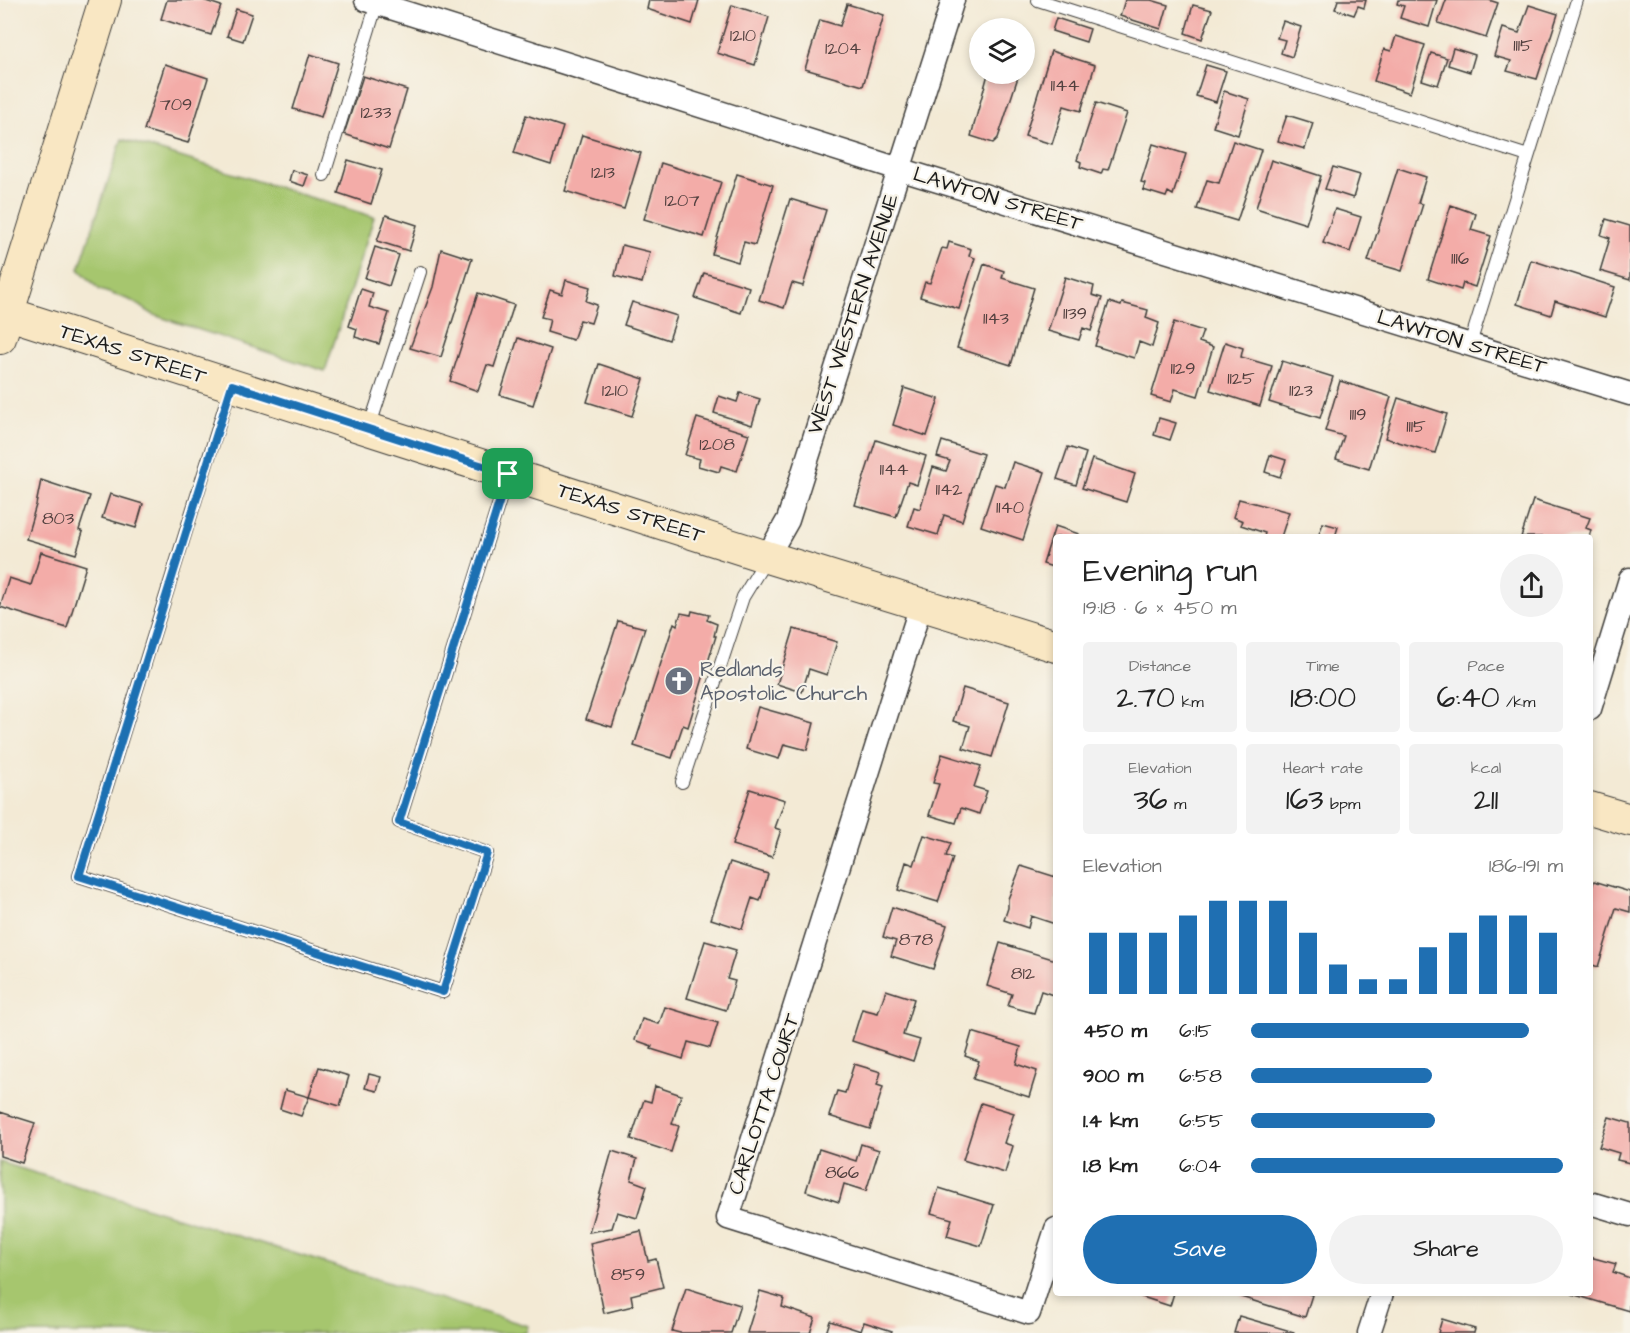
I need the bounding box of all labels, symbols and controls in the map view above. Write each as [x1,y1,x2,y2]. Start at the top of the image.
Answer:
map controls [969,18,1035,84]
button: layers [969,18,1035,84]
house number: 1210 [730,23,756,48]
house number: 1115 [1513,33,1533,58]
house number: 1204 [825,36,861,61]
house number: 1144 [1050,73,1080,98]
house number: 709 [160,92,192,117]
house number: 1233 [361,100,391,125]
street label: LAWTON STREET [910,159,1087,239]
house number: 1213 [591,160,615,185]
house number: 1207 [664,188,700,213]
street label: WEST WESTERN AVENUE [800,189,906,438]
house number: 1116 [1451,246,1469,271]
house number: 1139 [1063,301,1087,326]
street label: LAWTON STREET [1374,302,1551,382]
house number: 1143 [983,306,1009,331]
street label: TEXAS STREET [56,317,211,392]
house number: 1129 [1170,356,1196,381]
house number: 1125 [1227,366,1255,391]
house number: 1210 [602,378,628,403]
house number: 1123 [1289,378,1313,403]
house number: 1119 [1349,402,1367,427]
house number: 1115 [1406,414,1426,439]
house number: 1208 [699,432,735,457]
pin [482,448,533,499]
icon: arrive [491,457,524,490]
house number: 1144 [879,457,909,482]
street label: TEXAS STREET [554,476,709,551]
house number: 1142 [935,477,963,502]
house number: 1140 [996,495,1024,520]
house number: 803 [42,506,74,531]
text: Evening run [1083,548,1257,594]
button: share [1500,554,1563,617]
text: 19:18 · 6 × 450 m [1083,594,1237,622]
place label: Redlands Apostolic Church [700,655,868,709]
text: Distance [1129,655,1191,677]
text: Time [1306,655,1340,677]
text: Pace [1467,655,1505,677]
church icon: Redlands Apostolic Church [663,665,695,697]
text: 2.70 [1116,677,1175,719]
text: 18:00 [1290,677,1356,719]
text: 6:40 [1436,677,1500,719]
text: km [1175,691,1204,713]
text: /km [1500,691,1536,713]
text: Elevation [1129,757,1191,779]
text: Heart rate [1283,757,1363,779]
text: kcal [1471,757,1501,779]
text: 36 [1134,779,1168,821]
text: 163 [1286,779,1324,821]
text: 211 [1474,779,1498,821]
text: m [1168,793,1186,815]
text: bpm [1324,793,1360,815]
text: Elevation [1083,852,1162,880]
text: 186–191 m [1489,852,1563,880]
house number: 878 [899,927,934,952]
house number: 812 [1011,961,1036,986]
street label: CARLOTTA COURT [721,1009,807,1198]
text: 450 m [1083,1017,1147,1045]
text: 6:15 [1179,1017,1212,1045]
text: 900 m [1083,1062,1143,1090]
text: 6:58 [1179,1062,1222,1090]
text: 1.4 km [1083,1107,1138,1135]
text: 6:55 [1179,1107,1223,1135]
text: 1.8 km [1083,1152,1137,1180]
text: 6:04 [1179,1152,1221,1180]
house number: 866 [825,1160,859,1185]
button: Save [1083,1215,1317,1284]
button: Share [1329,1215,1563,1284]
house number: 859 [611,1262,645,1287]

